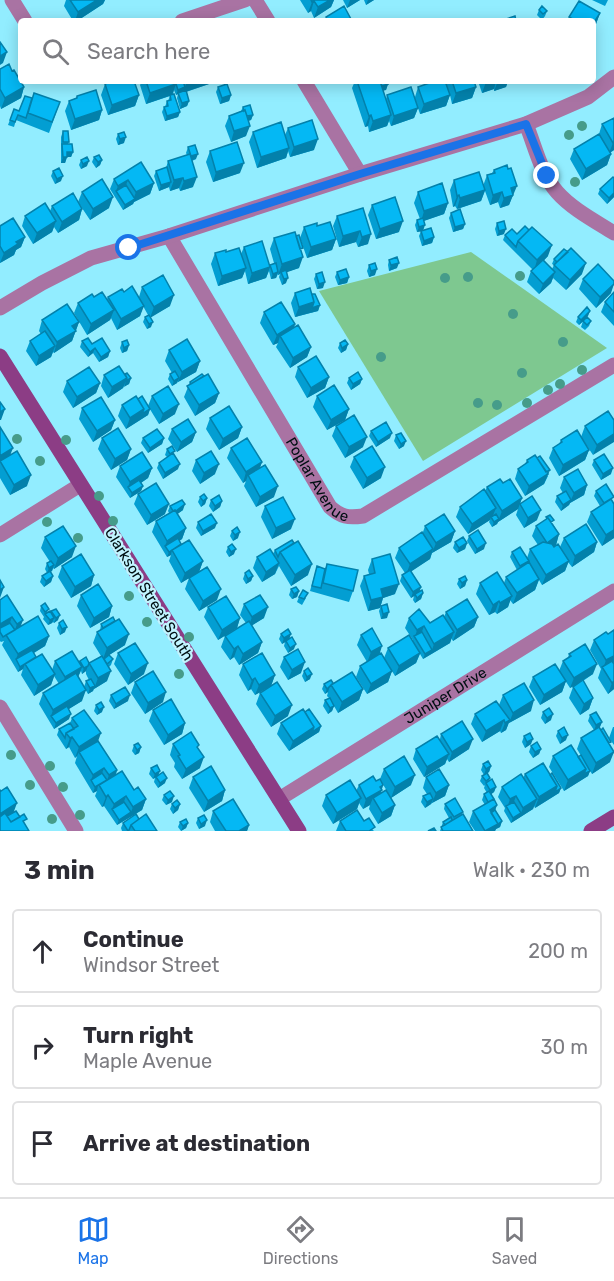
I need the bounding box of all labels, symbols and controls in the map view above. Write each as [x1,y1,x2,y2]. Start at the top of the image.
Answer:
search box [18,18,596,84]
icon: search [39,35,72,68]
text: Search here [87,38,210,65]
route end [533,162,559,188]
route start [115,234,141,260]
street label: Poplar Avenue [282,434,351,526]
street label: Clarkson Street South [101,524,197,664]
street label: Juniper Drive [401,663,490,728]
text: 3 min [24,855,95,886]
text: Walk · 230 m [473,858,590,882]
text: Continue [83,926,184,953]
icon: ahead [26,935,59,968]
text: 200 m [528,939,588,963]
text: Windsor Street [83,953,219,977]
text: Turn right [83,1022,193,1049]
icon: right [26,1031,59,1064]
text: 30 m [541,1035,588,1059]
text: Maple Avenue [83,1049,212,1073]
icon: arrive [26,1127,59,1160]
text: Arrive at destination [83,1130,310,1157]
tab: Map [77,1213,110,1268]
tab: Directions [263,1213,339,1268]
tab: Saved [492,1213,537,1268]

